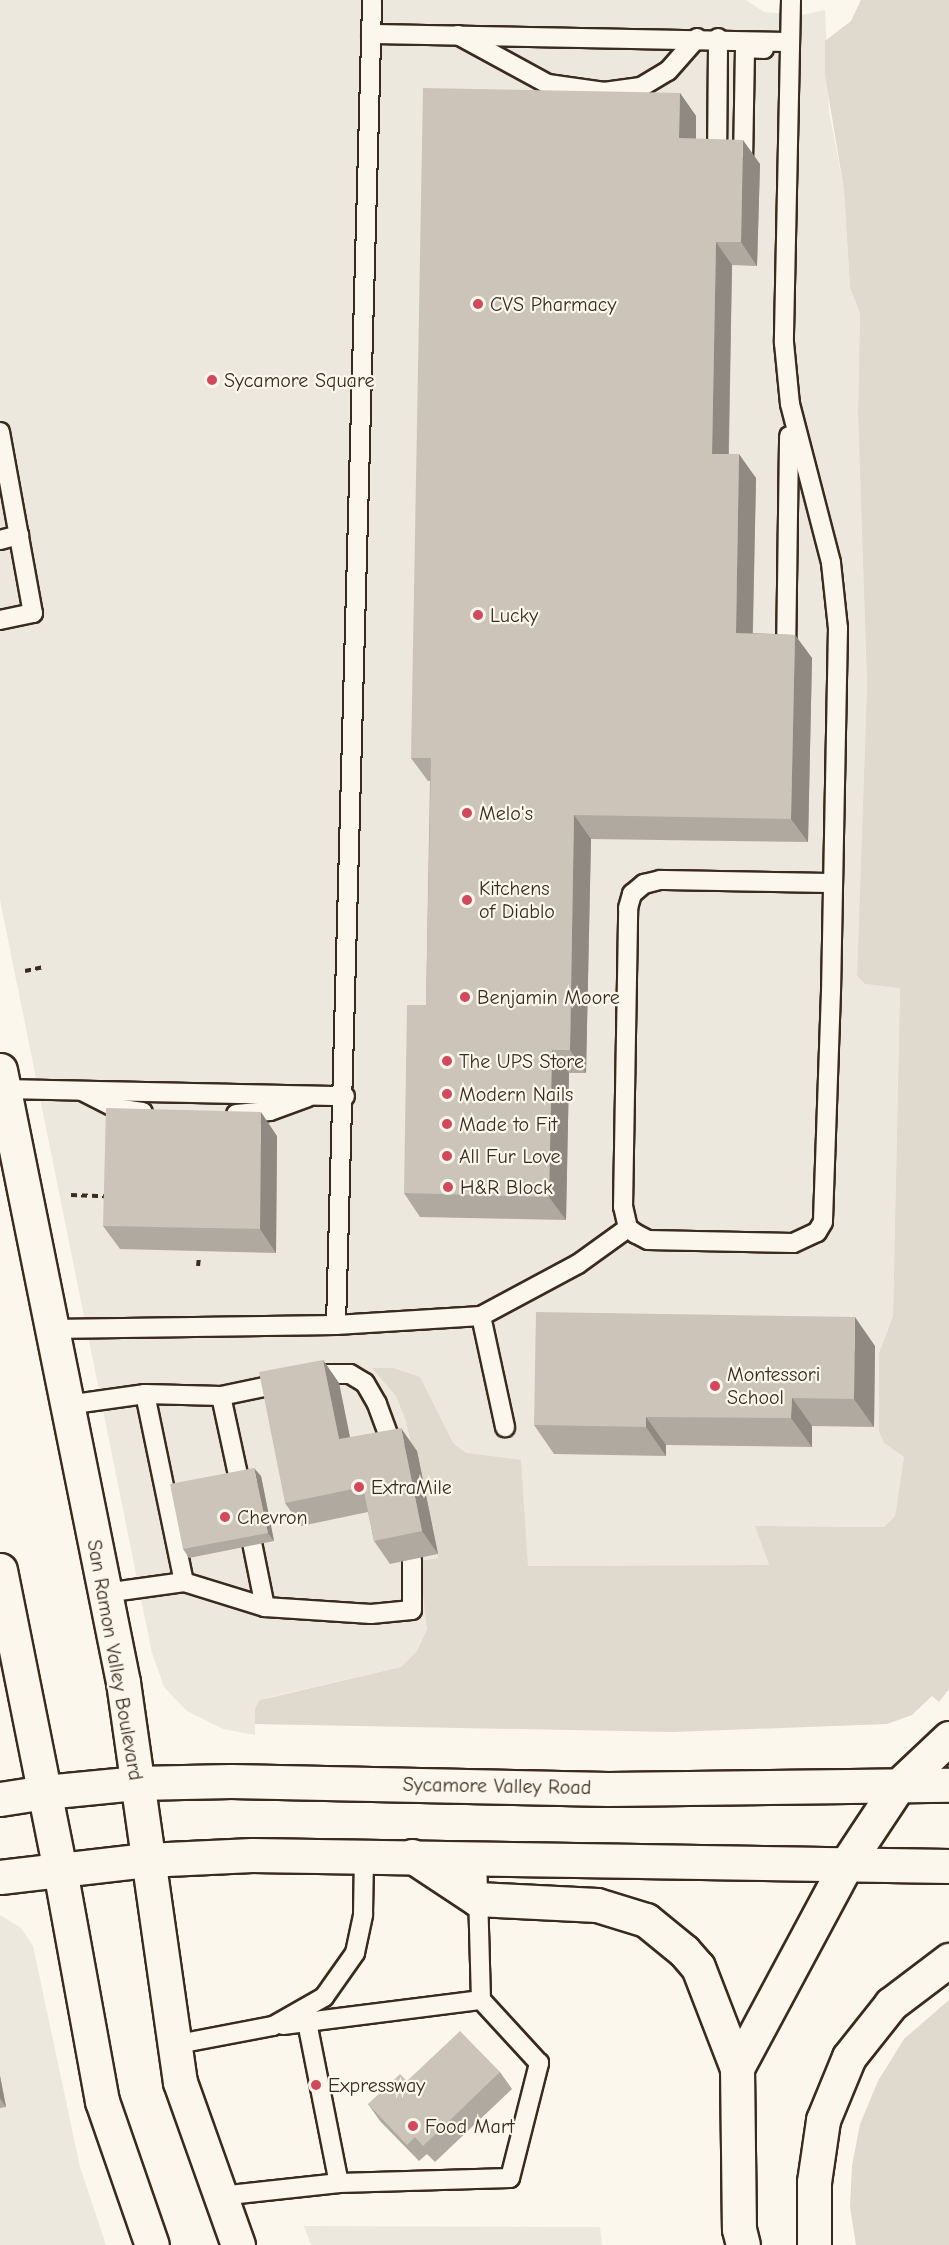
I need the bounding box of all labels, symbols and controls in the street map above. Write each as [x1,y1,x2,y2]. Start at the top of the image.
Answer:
place label: CVS Pharmacy [490,292,616,316]
marker: CVS Pharmacy [471,297,485,311]
place label: Sycamore Square [224,368,374,392]
marker: Sycamore Square [205,373,219,387]
place label: Lucky [490,603,538,627]
marker: Lucky [471,608,485,622]
place label: Melo's [479,801,533,825]
marker: Melo's [460,806,474,820]
place label: Kitchens of Diablo [479,876,555,923]
marker: Kitchens of Diablo [460,893,474,907]
place label: Benjamin Moore [477,985,620,1009]
marker: Benjamin Moore [458,990,472,1004]
place label: The UPS Store [459,1049,584,1073]
marker: The UPS Store [440,1054,454,1068]
place label: Modern Nails [459,1082,573,1106]
marker: Modern Nails [440,1087,454,1101]
place label: Made to Fit [459,1112,558,1136]
marker: Made to Fit [440,1117,454,1131]
place label: All Fur Love [459,1144,560,1168]
marker: All Fur Love [440,1149,454,1163]
place label: H&R Block [460,1175,553,1199]
marker: H&R Block [441,1180,455,1194]
place label: Montessori School [727,1362,820,1409]
marker: Montessori School [708,1379,722,1393]
place label: ExtraMile [371,1475,452,1499]
marker: ExtraMile [352,1480,366,1494]
place label: Chevron [237,1505,308,1529]
marker: Chevron [218,1510,232,1524]
street label: San Ramon Valley Boulevard [82,1538,148,1782]
street label: Sycamore Valley Road [403,1772,591,1800]
place label: Expressway [328,2073,425,2097]
marker: Expressway [309,2078,323,2092]
place label: Food Mart [425,2114,515,2138]
marker: Food Mart [406,2119,420,2133]

